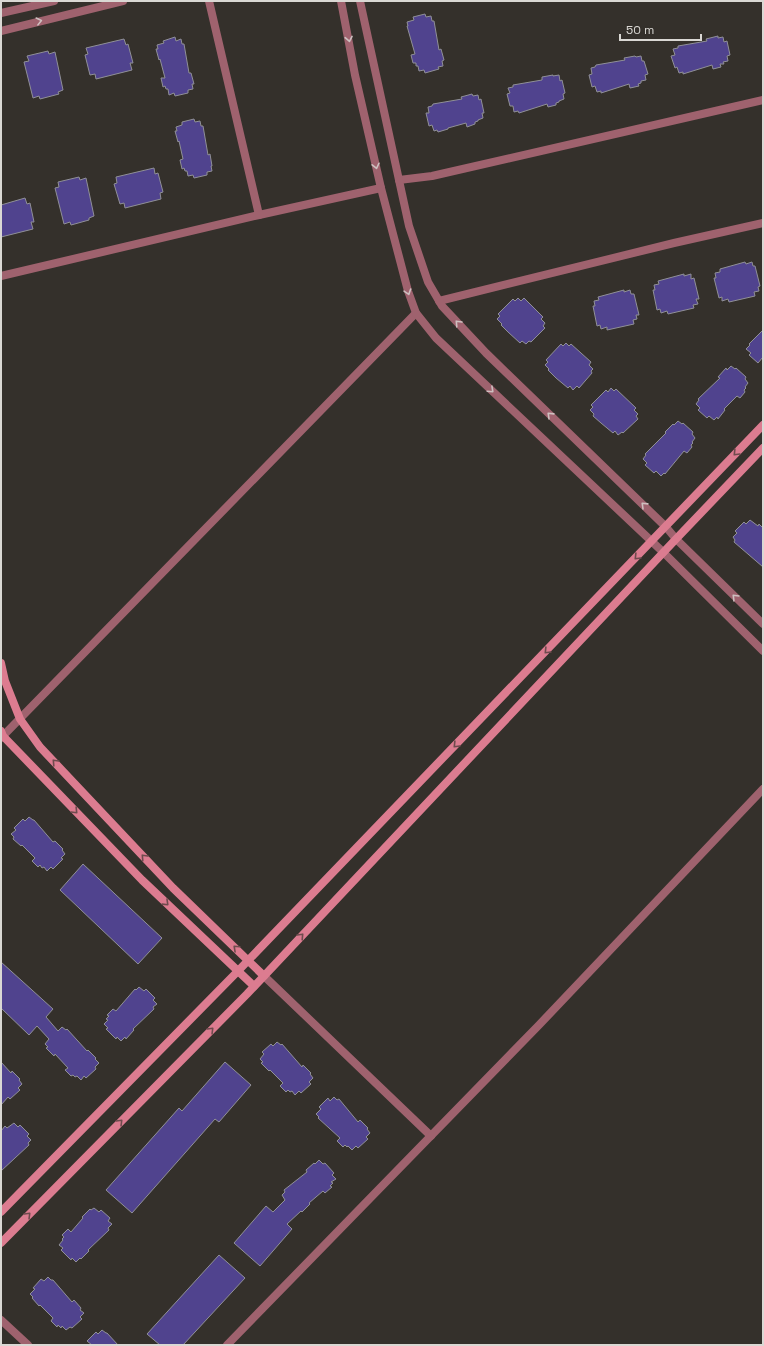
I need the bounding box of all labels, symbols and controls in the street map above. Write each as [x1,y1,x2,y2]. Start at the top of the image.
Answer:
scale bar [620,16,701,42]
one-way arrow [35,17,42,26]
text: 50 m [626,22,654,38]
one-way arrow [344,36,352,42]
one-way arrow [371,163,380,170]
one-way arrow [404,289,412,296]
one-way arrow [455,320,463,328]
one-way arrow [486,385,494,393]
one-way arrow [547,412,555,420]
one-way arrow [733,448,741,456]
one-way arrow [641,503,648,510]
one-way arrow [634,552,642,560]
one-way arrow [732,594,740,602]
one-way arrow [544,646,552,654]
one-way arrow [454,740,461,748]
one-way arrow [52,759,60,767]
one-way arrow [70,806,78,814]
one-way arrow [141,854,149,862]
one-way arrow [161,898,169,906]
one-way arrow [297,933,304,941]
one-way arrow [234,946,241,953]
one-way arrow [206,1027,214,1035]
one-way arrow [115,1119,123,1127]
one-way arrow [23,1212,31,1220]

